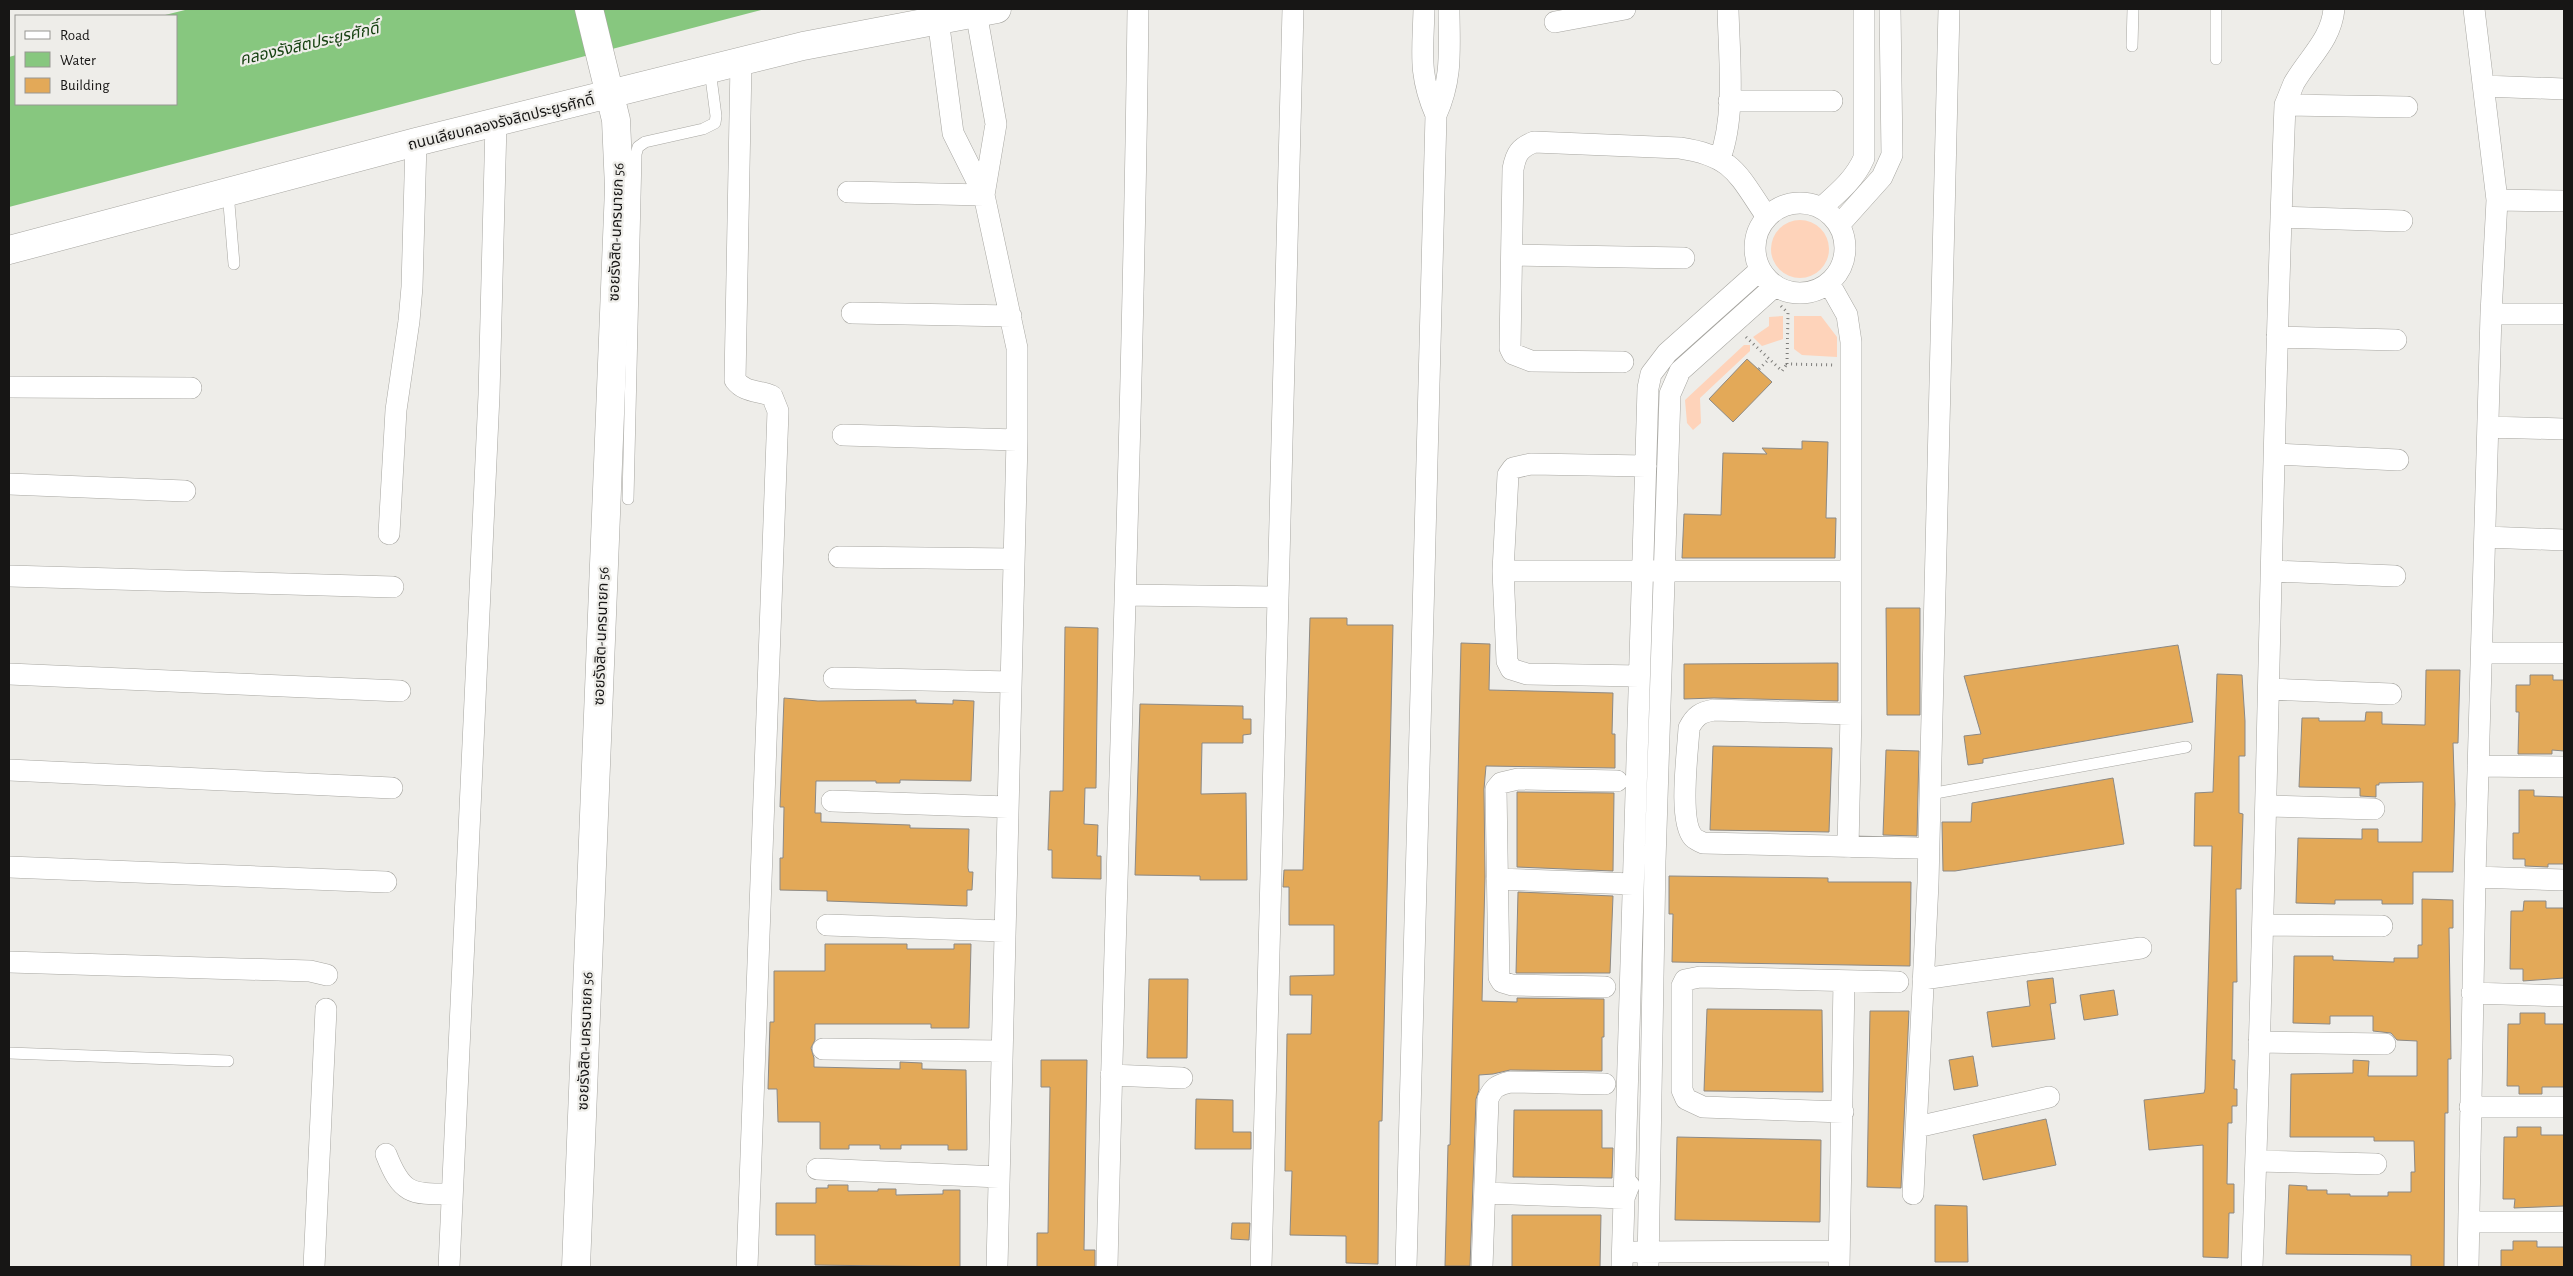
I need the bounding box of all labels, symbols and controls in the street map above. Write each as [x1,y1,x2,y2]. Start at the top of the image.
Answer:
legend [15,15,178,105]
water label: คลองรังสิตประยูรศักดิ์ [238,17,385,70]
text: Road [60,28,90,43]
text: Water [60,53,96,68]
text: Building [60,78,110,93]
street label: ถนนเลียบคลองรังสิตประยูรศักดิ์ [406,90,596,154]
street label: ซอยรังสิต-นครนายก 56 [606,162,626,302]
street label: ซอยรังสิต-นครนายก 56 [591,566,611,706]
street label: ซอยรังสิต-นครนายก 56 [575,971,595,1111]

